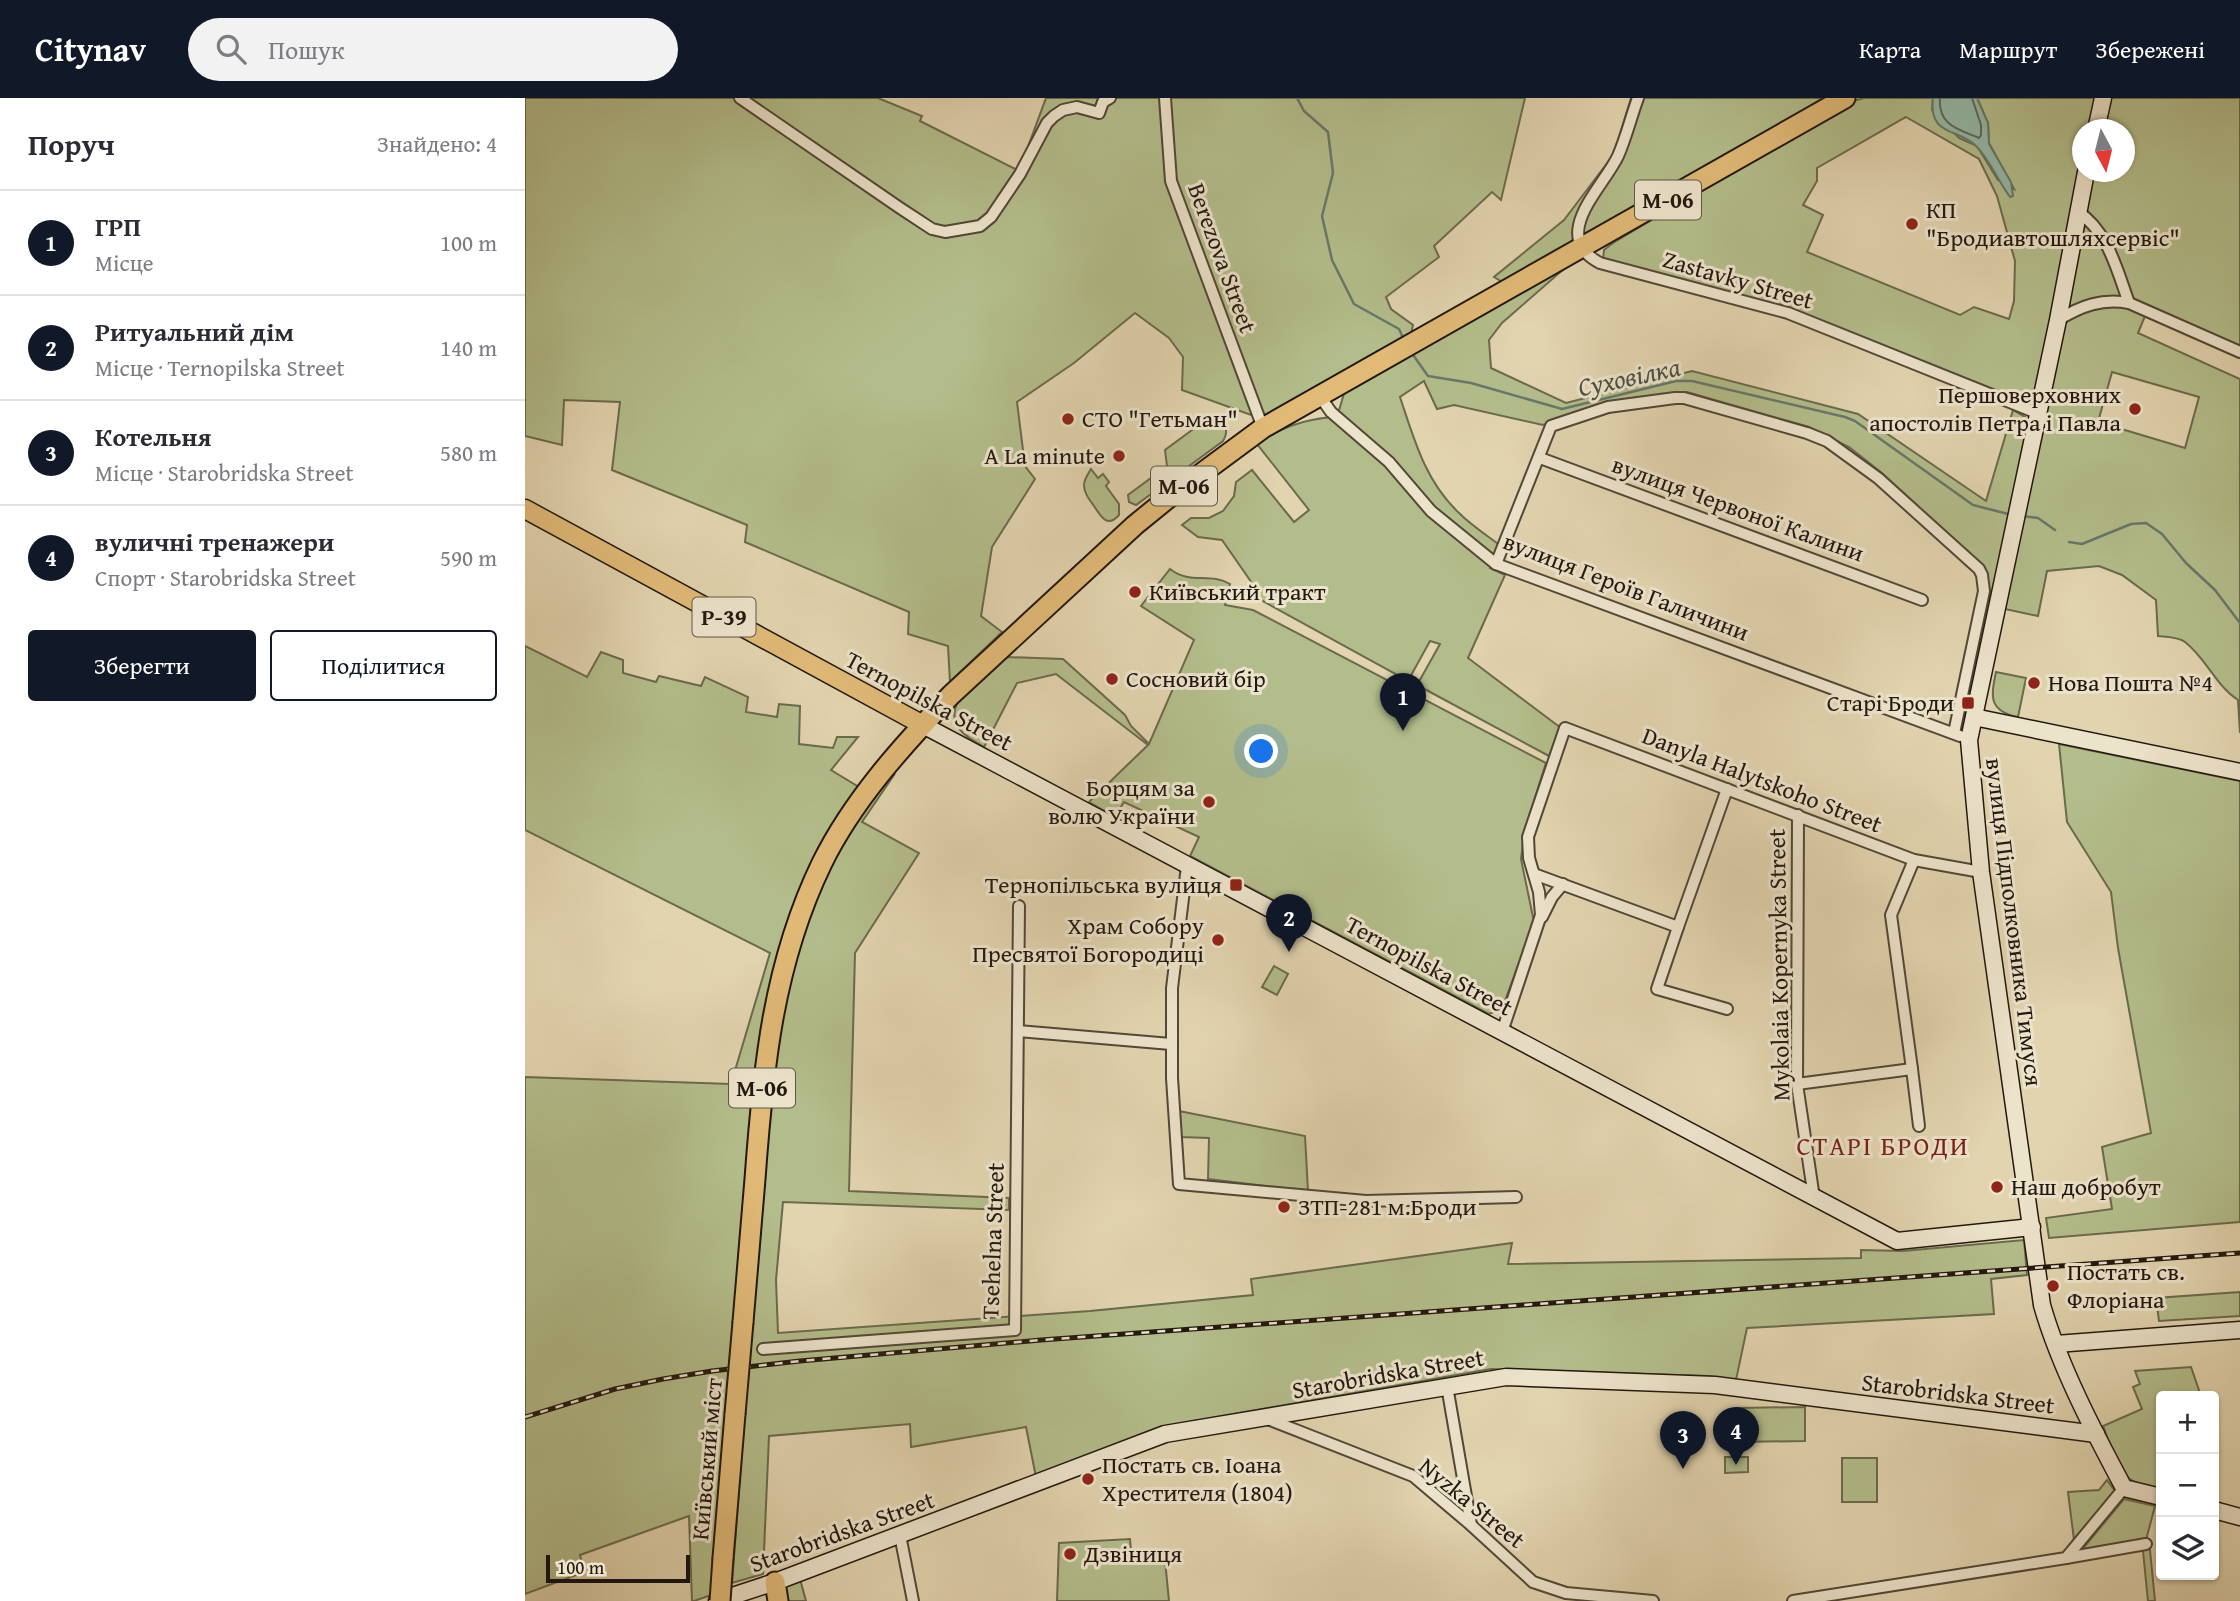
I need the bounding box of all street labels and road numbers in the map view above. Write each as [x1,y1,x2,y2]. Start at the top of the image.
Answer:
street label: Berezova Street [1179,178,1266,338]
road number: М-06 [1635,180,1701,220]
street label: Zastavky Street [1659,241,1818,318]
street label: вулиця Червоної Калини [1607,447,1869,570]
road number: М-06 [1151,466,1217,506]
street label: вулиця Героїв Галичини [1498,523,1754,650]
road number: Р-39 [693,597,755,636]
street label: Ternopilska Street [839,642,1020,760]
street label: Danyla Halytskoho Street [1637,718,1888,842]
street label: вулиця Підполковника Тимуся [1977,756,2052,1088]
street label: Mykolaia Kopernyka Street [1759,828,1798,1102]
street label: Ternopilska Street [1339,907,1520,1025]
road number: М-06 [729,1068,795,1107]
street label: Tsehelna Street [972,1162,1013,1320]
street label: Starobridska Street [1289,1339,1487,1408]
street label: Starobridska Street [1860,1364,2057,1423]
street label: Київський міст [682,1376,731,1541]
street label: Nyzka Street [1412,1449,1533,1557]
street label: Starobridska Street [745,1482,940,1581]

